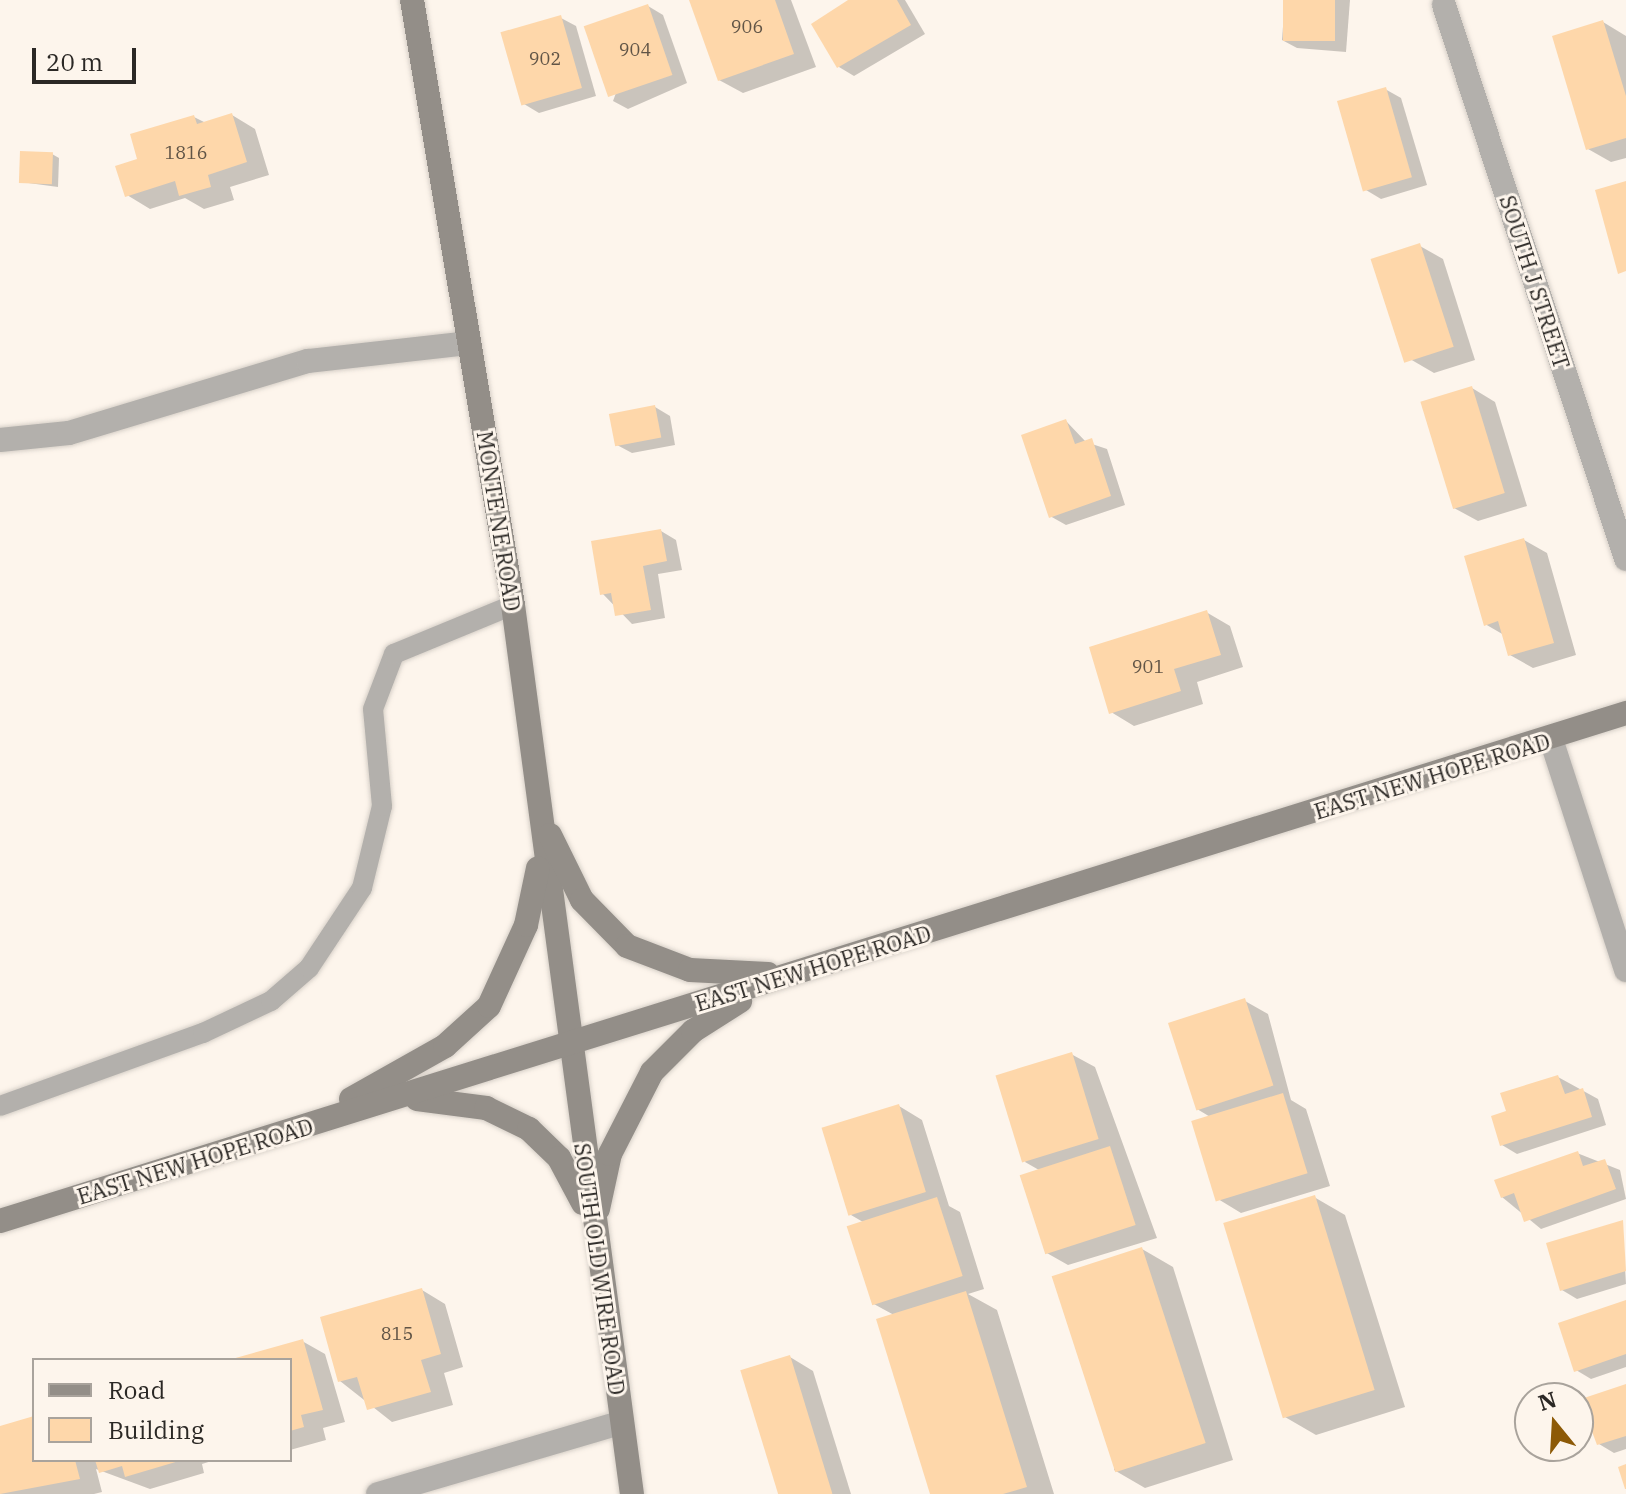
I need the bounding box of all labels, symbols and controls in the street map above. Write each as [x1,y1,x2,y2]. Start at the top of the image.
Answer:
house number: 906 [731,16,763,38]
scale bar [36,32,140,82]
house number: 904 [619,39,651,61]
text: 20 m [46,46,103,78]
house number: 902 [529,48,561,70]
house number: 1816 [164,142,208,164]
street label: SOUTH J STREET [1494,192,1576,372]
street label: MONTE NE ROAD [472,429,526,613]
house number: 901 [1132,656,1164,678]
street label: EAST NEW HOPE ROAD [1311,728,1553,824]
street label: EAST NEW HOPE ROAD [692,920,934,1016]
street label: EAST NEW HOPE ROAD [74,1113,316,1209]
street label: SOUTH OLD WIRE ROAD [569,1141,631,1397]
house number: 815 [381,1323,413,1345]
legend [32,1358,292,1462]
text: Road [108,1374,165,1406]
north arrow [1514,1382,1594,1462]
text: N [1534,1384,1560,1417]
text: Building [108,1414,204,1446]

